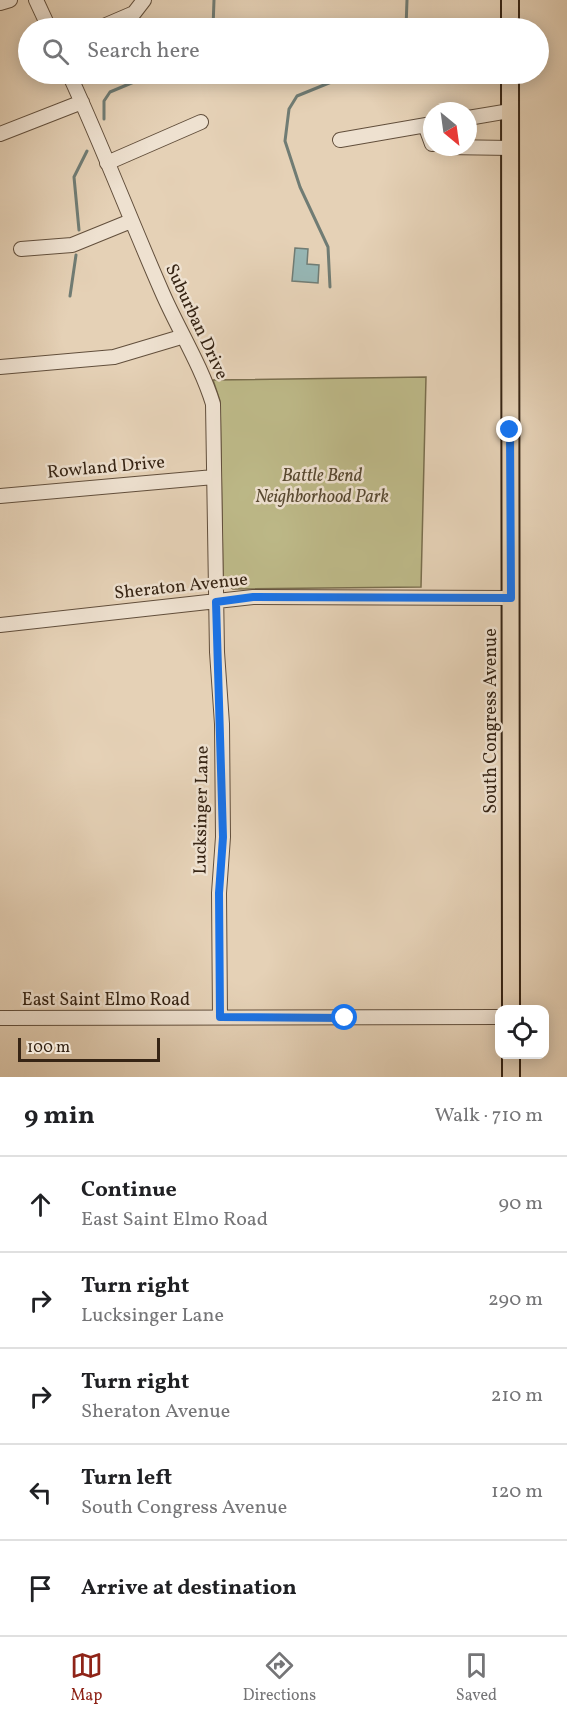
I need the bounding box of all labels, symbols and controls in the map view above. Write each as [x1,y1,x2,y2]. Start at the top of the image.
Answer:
search box [18,18,549,84]
icon: search [39,35,72,68]
text: Search here [87,36,200,67]
north arrow [423,102,477,156]
street label: Suburban Drive [158,260,234,384]
route end [496,416,522,442]
street label: Rowland Drive [46,450,166,486]
park label: Battle Bend Neighborhood Park [255,464,389,510]
street label: Sheraton Avenue [113,568,249,606]
street label: South Congress Avenue [479,628,504,814]
street label: Lucksinger Lane [188,745,216,875]
street label: East Saint Elmo Road [22,988,190,1013]
route start [331,1004,357,1030]
map controls [495,1005,549,1059]
button: locate [495,1005,549,1059]
scale bar [18,1035,160,1062]
text: 100 m [27,1037,70,1059]
text: 9 min [24,1098,95,1134]
text: Walk · 710 m [434,1102,543,1130]
text: Continue [81,1175,177,1206]
icon: ahead [24,1188,57,1221]
text: 90 m [499,1190,543,1218]
text: East Saint Elmo Road [81,1206,268,1234]
text: Turn right [81,1271,189,1302]
icon: right [24,1284,57,1317]
text: 290 m [488,1286,543,1314]
text: Lucksinger Lane [81,1302,224,1330]
text: Turn right [81,1367,189,1398]
icon: right [24,1380,57,1413]
text: 210 m [491,1382,543,1410]
text: Sheraton Avenue [81,1398,230,1426]
text: Turn left [81,1463,172,1494]
icon: left [24,1476,57,1509]
text: 120 m [491,1478,543,1506]
text: South Congress Avenue [81,1494,287,1522]
icon: arrive [24,1572,57,1605]
text: Arrive at destination [81,1573,297,1604]
tab: Map [70,1649,103,1707]
tab: Directions [243,1649,316,1707]
tab: Saved [456,1649,497,1707]

